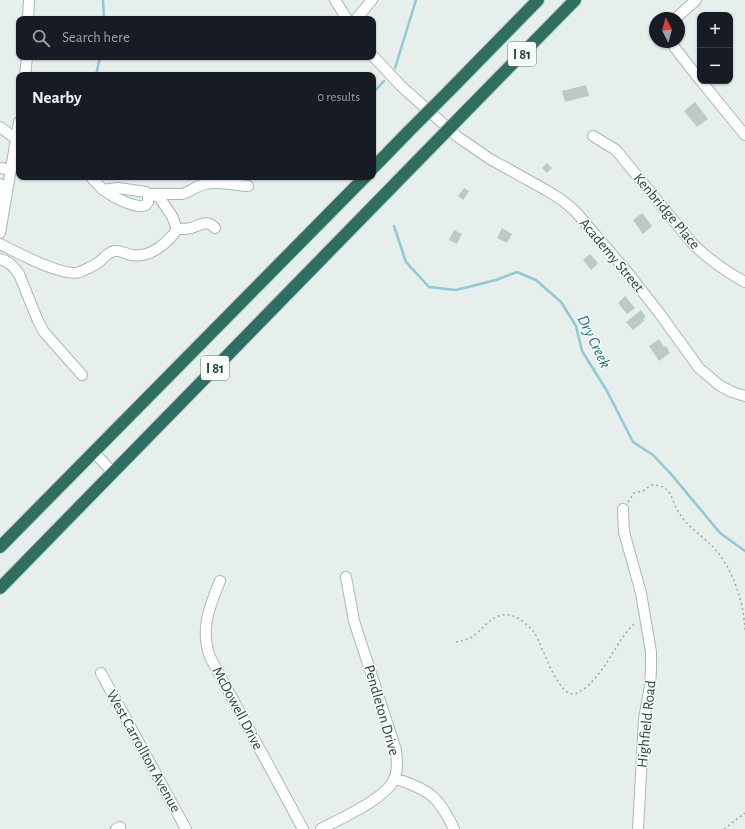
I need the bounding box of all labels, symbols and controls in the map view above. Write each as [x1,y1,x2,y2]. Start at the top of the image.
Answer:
north arrow [649,12,685,48]
map controls [697,12,733,84]
button: + [697,12,733,48]
search box [16,16,376,60]
icon: search [30,27,52,49]
text: Search here [62,30,130,45]
road number: I 81 [508,42,536,66]
button: − [697,48,733,84]
text: Nearby [32,89,82,106]
text: 0 results [317,91,360,104]
street label: Kenbridge Place [631,170,703,252]
street label: Academy Street [576,215,647,295]
water label: Dry Creek [575,312,614,370]
road number: I 81 [201,356,229,380]
street label: Pendleton Drive [361,663,402,757]
street label: McDowell Drive [209,664,266,752]
street label: Highfield Road [634,679,659,769]
street label: West Carrollton Avenue [104,688,183,815]

